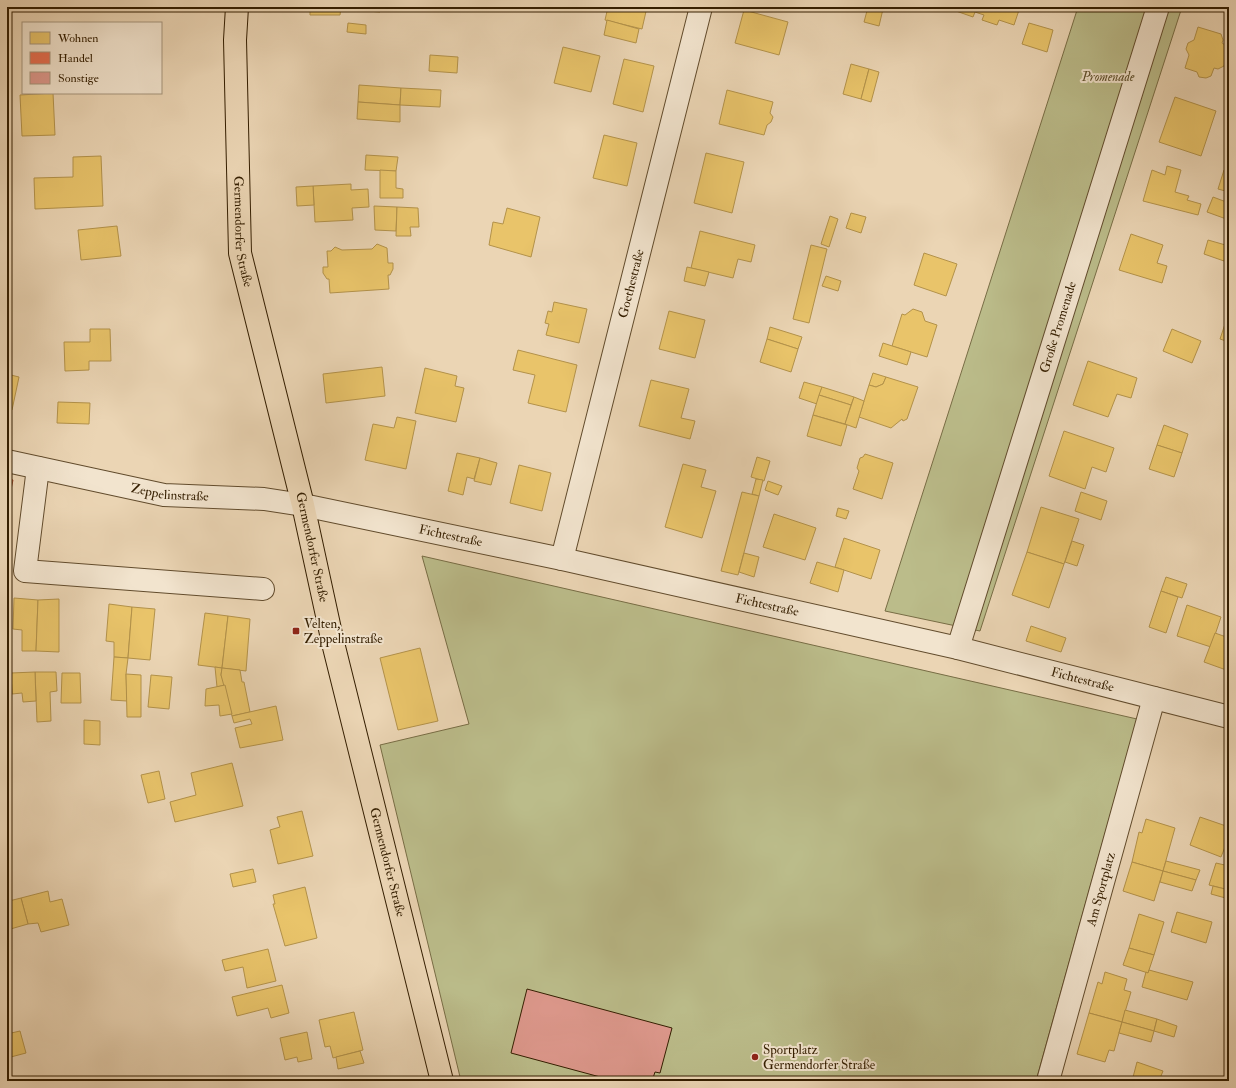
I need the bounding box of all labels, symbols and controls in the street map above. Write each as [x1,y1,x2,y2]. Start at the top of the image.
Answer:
legend [22,22,162,94]
text: Wohnen [57,31,99,46]
text: Handel [58,51,93,66]
park label: Promenade [1081,69,1135,85]
text: Sonstige [58,71,99,86]
street label: Germendorfer Straße [230,176,256,289]
street label: Goethestraße [615,247,648,320]
street label: Große Promenade [1036,279,1080,375]
street label: Zeppelinstraße [129,480,210,505]
street label: Germendorfer Straße [292,490,332,604]
street label: Fichtestraße [417,521,484,550]
street label: Fichtestraße [734,590,801,620]
place label: Velten, Zeppelinstraße [304,616,383,648]
marker: Velten, Zeppelinstraße [291,626,301,636]
street label: Fichtestraße [1049,664,1116,696]
street label: Germendorfer Straße [366,806,409,919]
street label: Am Sportplatz [1083,850,1119,929]
place label: Sportplatz Germendorfer Straße [763,1042,876,1073]
marker: Sportplatz Germendorfer Straße [750,1052,760,1062]

